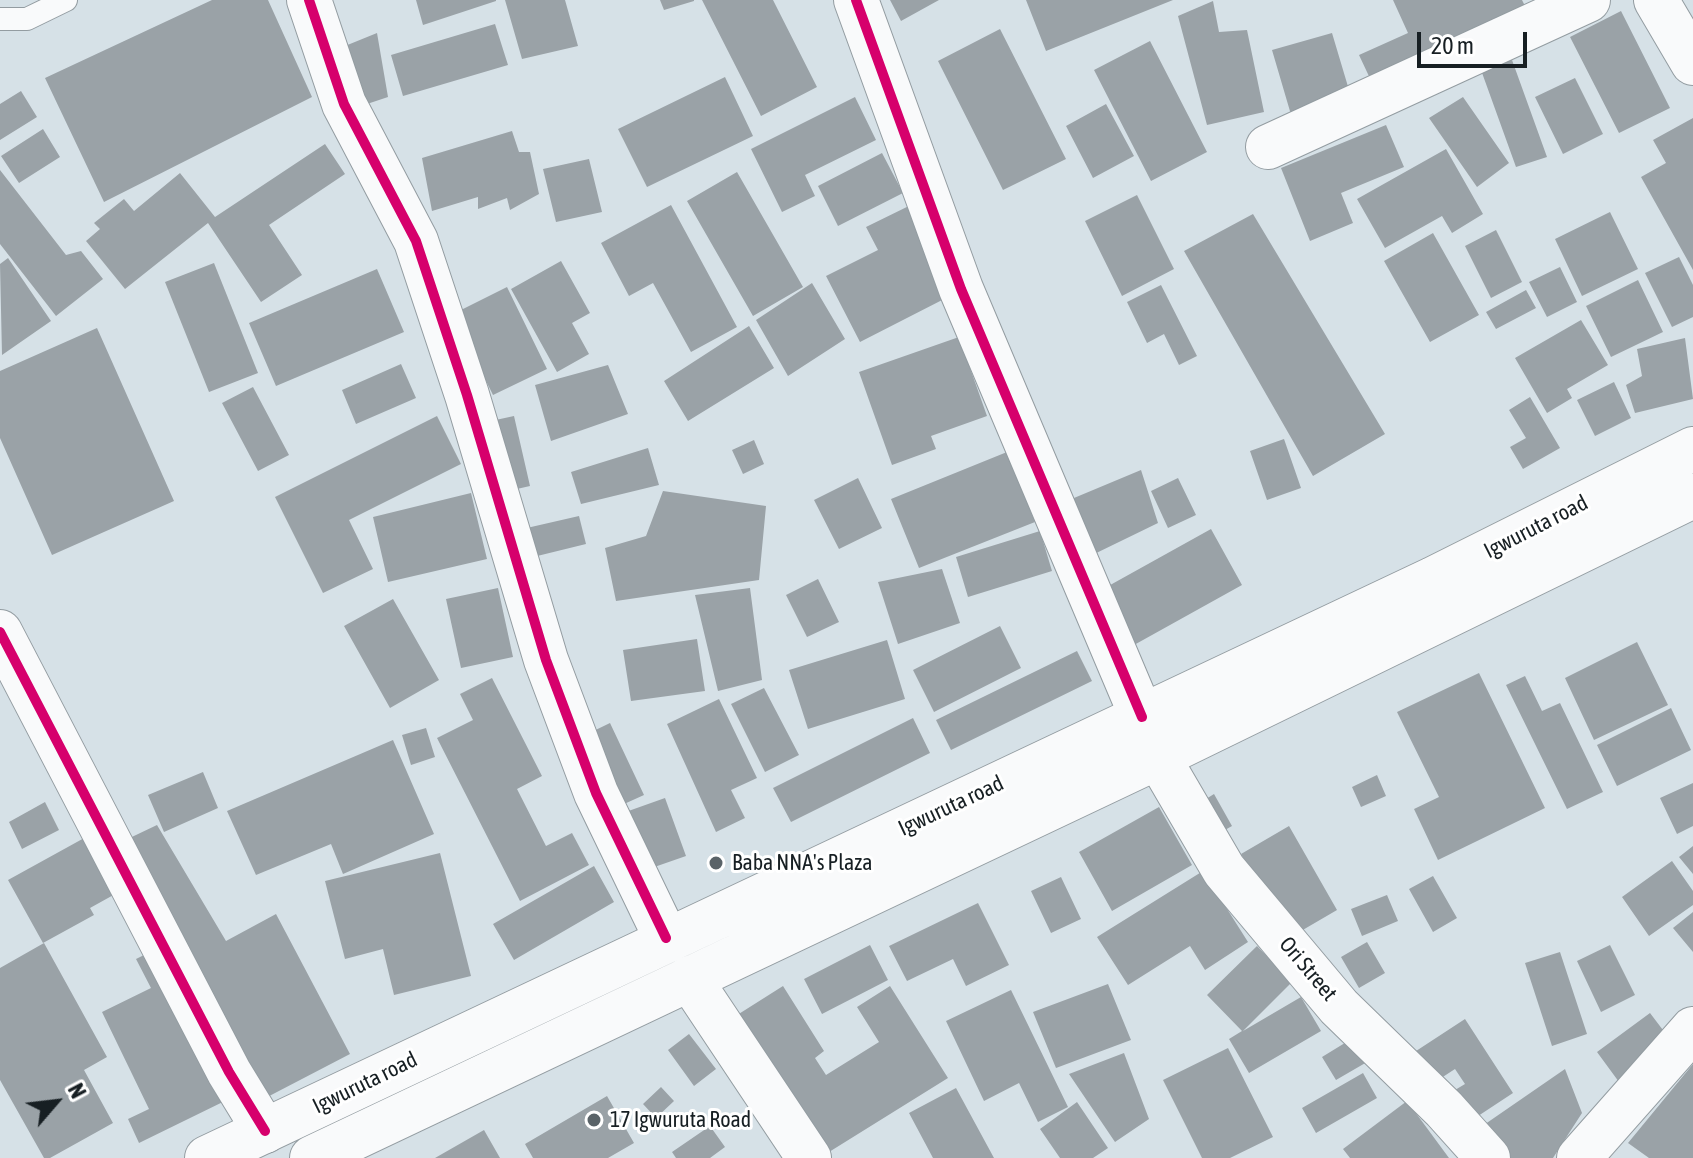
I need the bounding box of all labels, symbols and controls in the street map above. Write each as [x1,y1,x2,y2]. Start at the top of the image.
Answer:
scale bar [1421,16,1531,66]
text: 20 m [1431,32,1474,59]
street label: Igwuruta road [1480,490,1592,564]
street label: Igwuruta road [894,770,1008,842]
place label: Baba NNA's Plaza [732,850,872,876]
marker: Baba NNA's Plaza [707,854,725,872]
street label: Ori Street [1274,932,1342,1006]
street label: Igwuruta road [308,1046,422,1120]
north arrow [16,1062,96,1142]
text: N [63,1079,92,1103]
place label: 17 Igwuruta Road [610,1107,751,1133]
marker: 17 Igwuruta Road [585,1111,603,1129]

